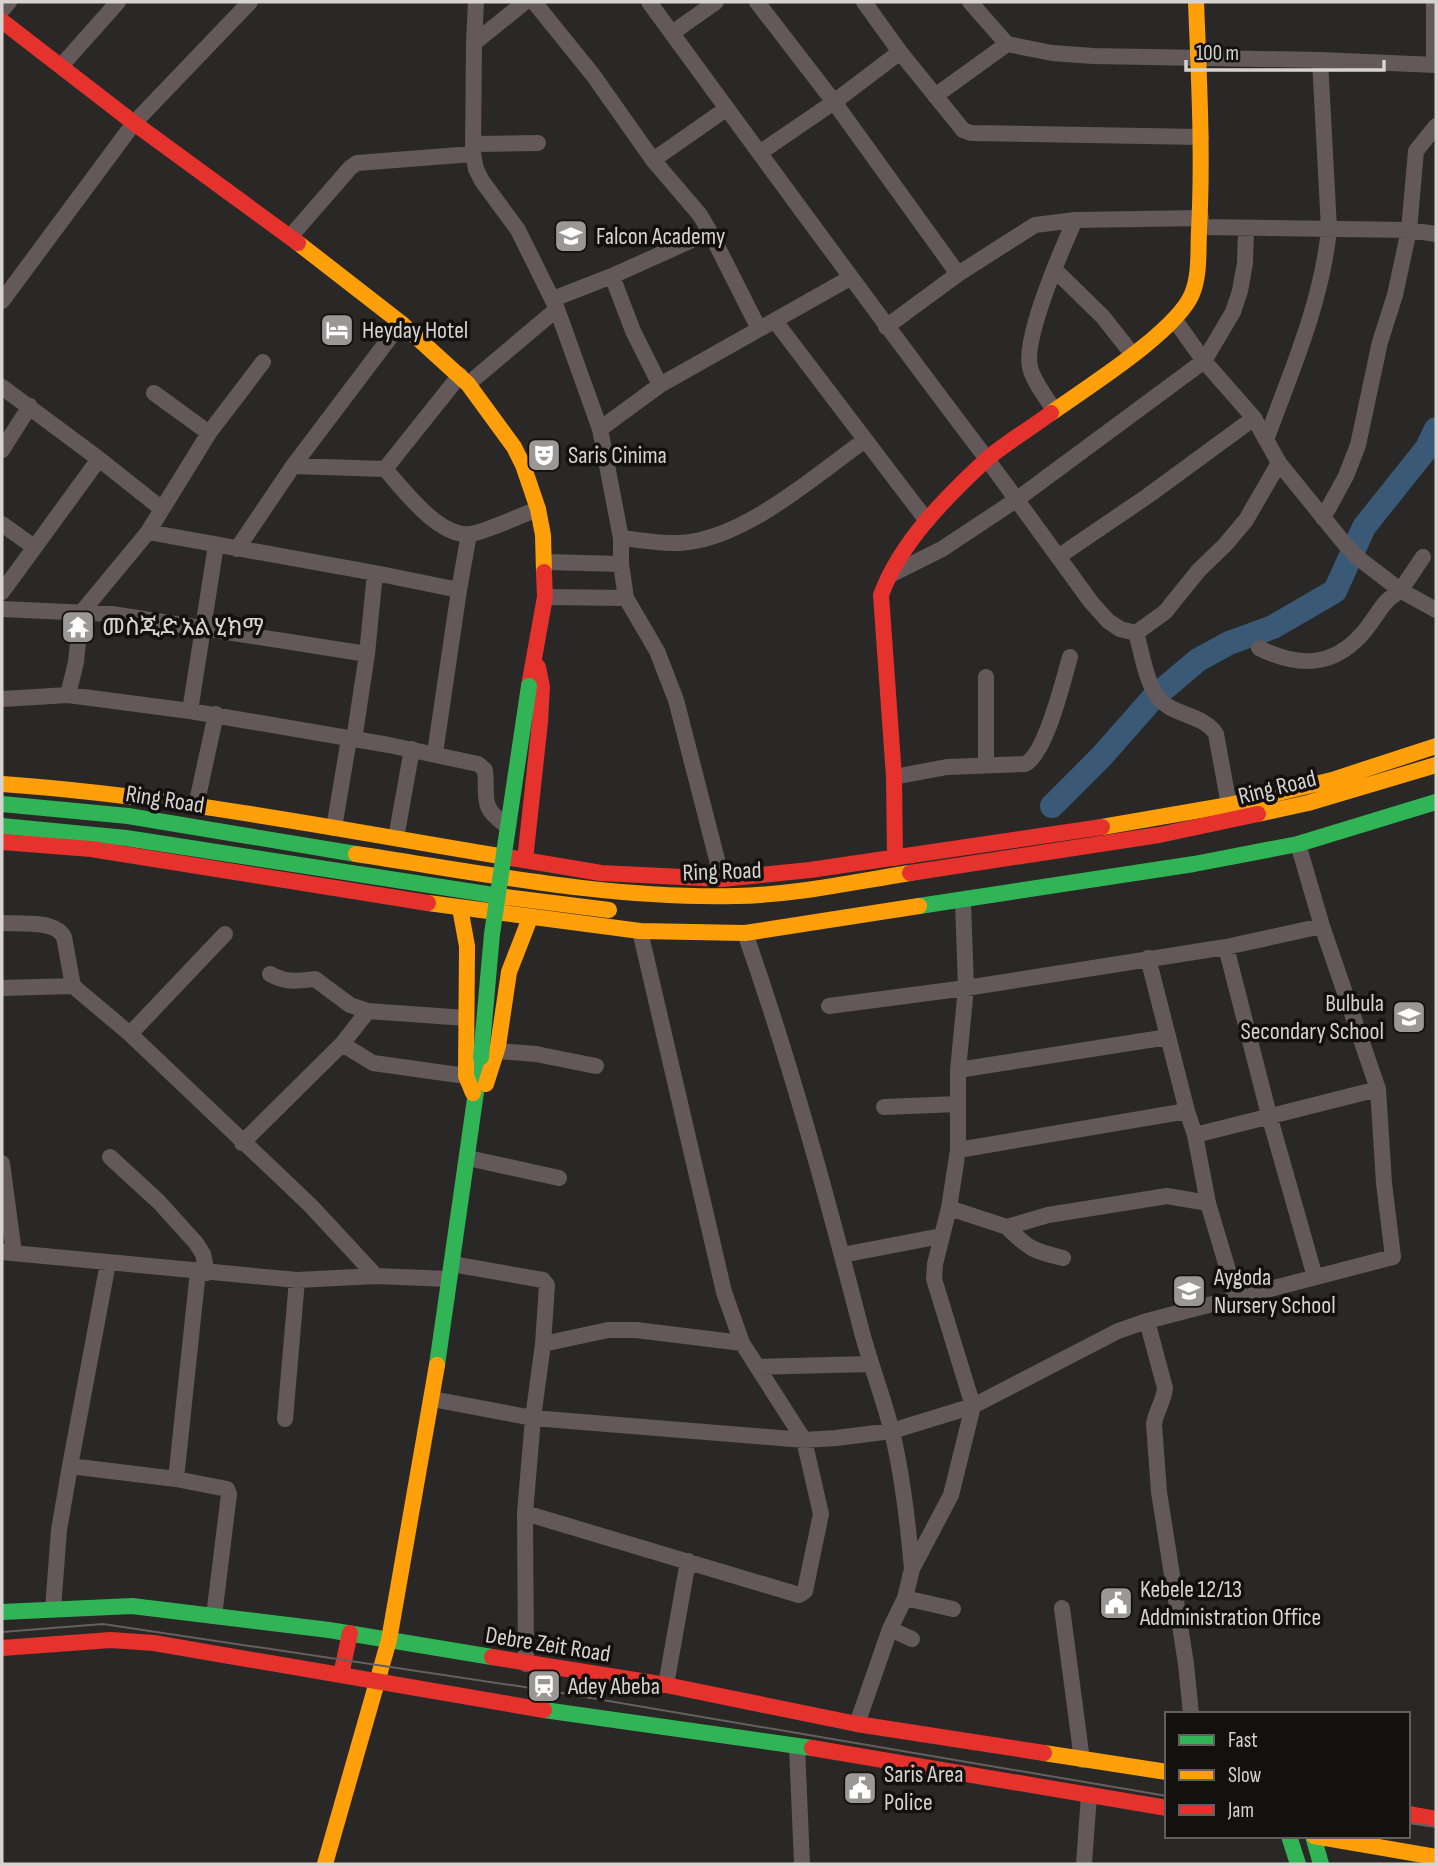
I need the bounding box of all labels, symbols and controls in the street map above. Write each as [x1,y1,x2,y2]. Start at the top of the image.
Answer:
scale bar [1186,28,1384,72]
text: 100 m [1196,41,1239,66]
school or university icon: Falcon Academy [552,217,590,255]
place label: Falcon Academy [596,222,725,251]
hotel icon: Heyday Hotel [318,311,356,349]
place label: Heyday Hotel [362,316,468,345]
theatre icon: Saris Cinima [525,436,563,474]
place label: Saris Cinima [568,441,667,470]
temple icon: መስጂድ አል ሂክማ [59,608,97,646]
place label: መስጂድ አል ሂክማ [102,613,264,642]
street label: Ring Road [1235,764,1319,811]
street label: Ring Road [124,779,206,820]
street label: Ring Road [682,856,762,887]
place label: Bulbula Secondary School [1240,989,1384,1046]
school or university icon: Bulbula Secondary School [1390,998,1428,1036]
place label: Aygoda Nursery School [1213,1263,1336,1320]
school or university icon: Aygoda Nursery School [1170,1272,1208,1310]
place label: Kebele 12/13 Addministration Office [1139,1575,1321,1632]
public building icon: Kebele 12/13 Addministration Office [1097,1584,1135,1622]
street label: Debre Zeit Road [483,1620,612,1669]
station icon: Adey Abeba [525,1667,563,1705]
place label: Adey Abeba [567,1672,660,1701]
legend [1165,1712,1410,1838]
text: Fast [1228,1728,1258,1753]
place label: Saris Area Police [884,1760,963,1817]
text: Slow [1228,1763,1262,1788]
public building icon: Saris Area Police [841,1769,879,1807]
text: Jam [1227,1798,1254,1823]

